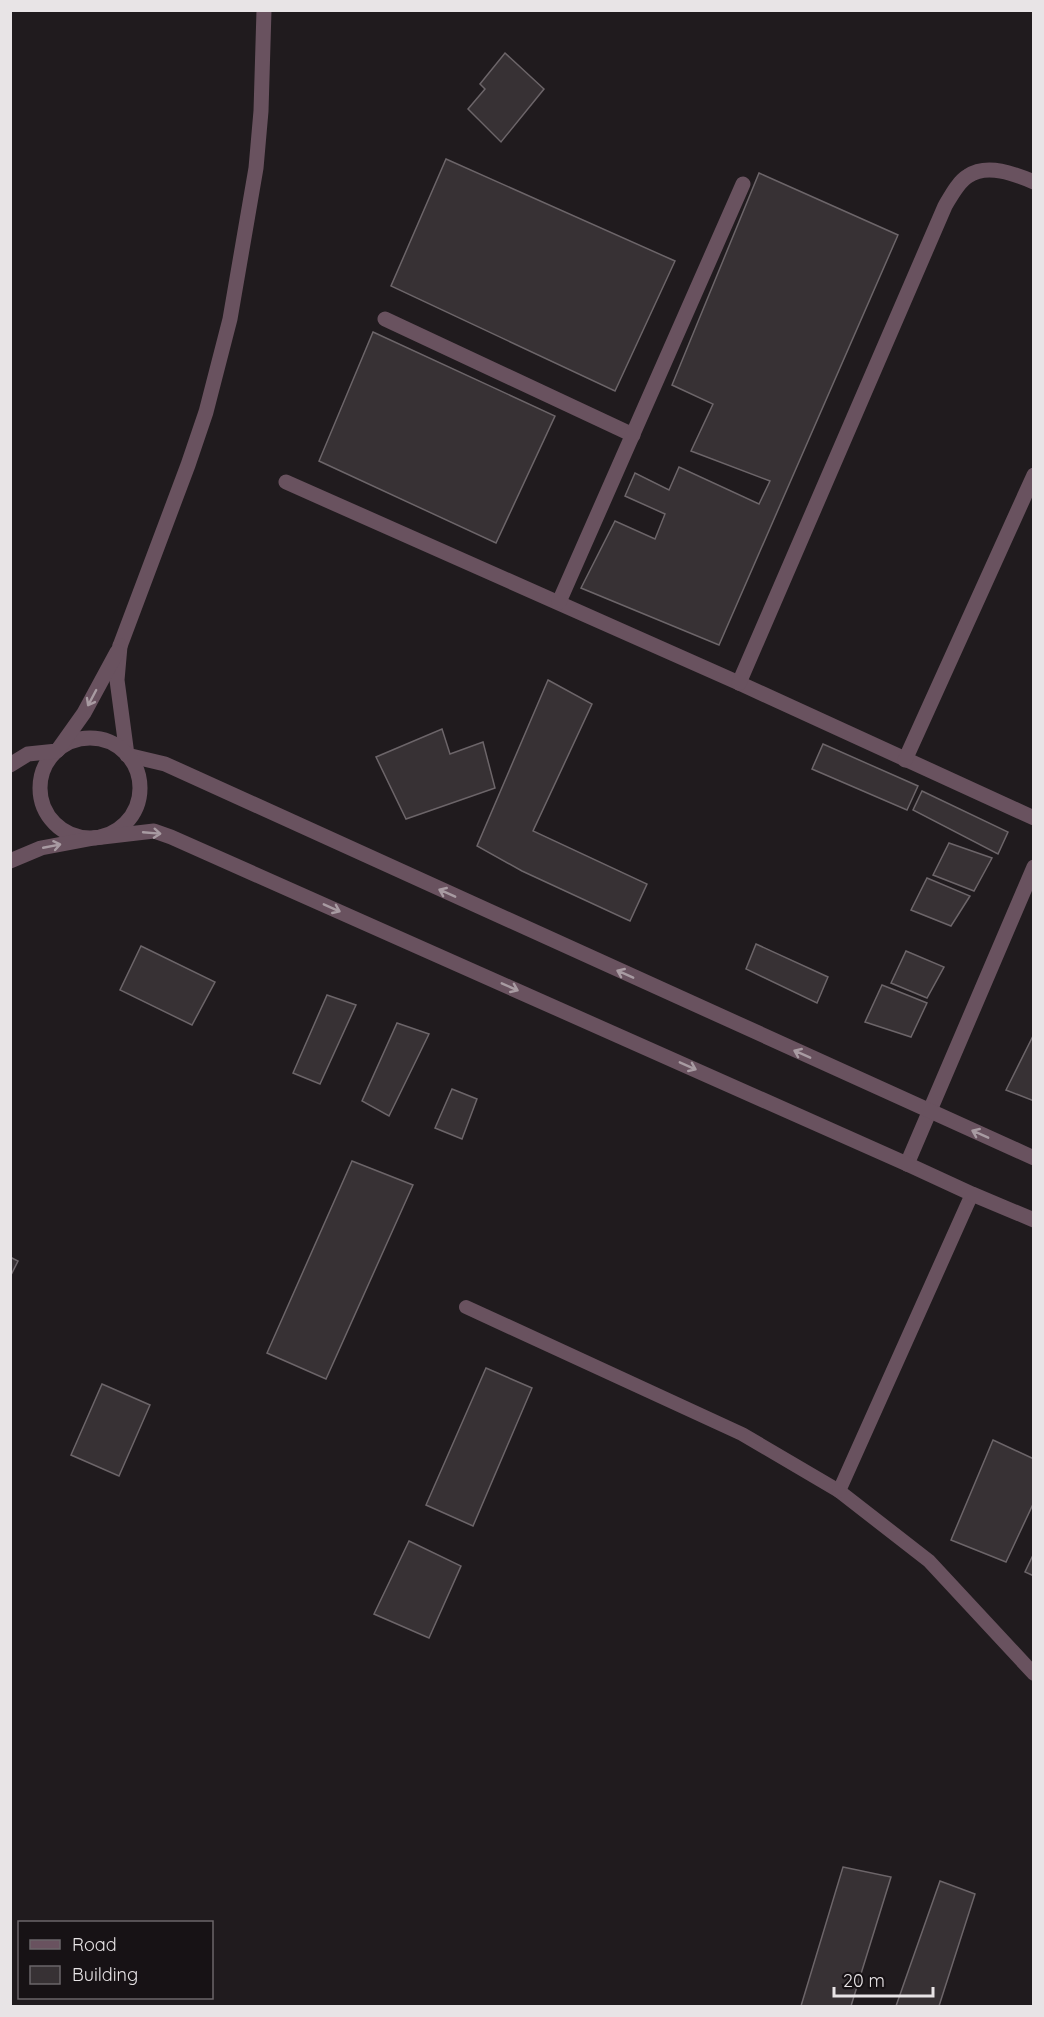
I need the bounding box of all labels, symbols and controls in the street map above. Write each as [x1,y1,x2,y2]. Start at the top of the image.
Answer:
one-way arrow [86,689,98,706]
one-way arrow [142,828,162,839]
one-way arrow [41,840,61,851]
one-way arrow [438,887,457,898]
one-way arrow [322,903,340,914]
one-way arrow [616,967,634,979]
one-way arrow [500,982,518,993]
one-way arrow [794,1048,812,1060]
one-way arrow [679,1062,697,1073]
one-way arrow [971,1128,989,1139]
legend [18,1921,213,1999]
text: Road [72,1933,117,1956]
scale bar [834,1960,933,1998]
text: Building [72,1963,138,1986]
text: 20 m [843,1969,885,1992]

